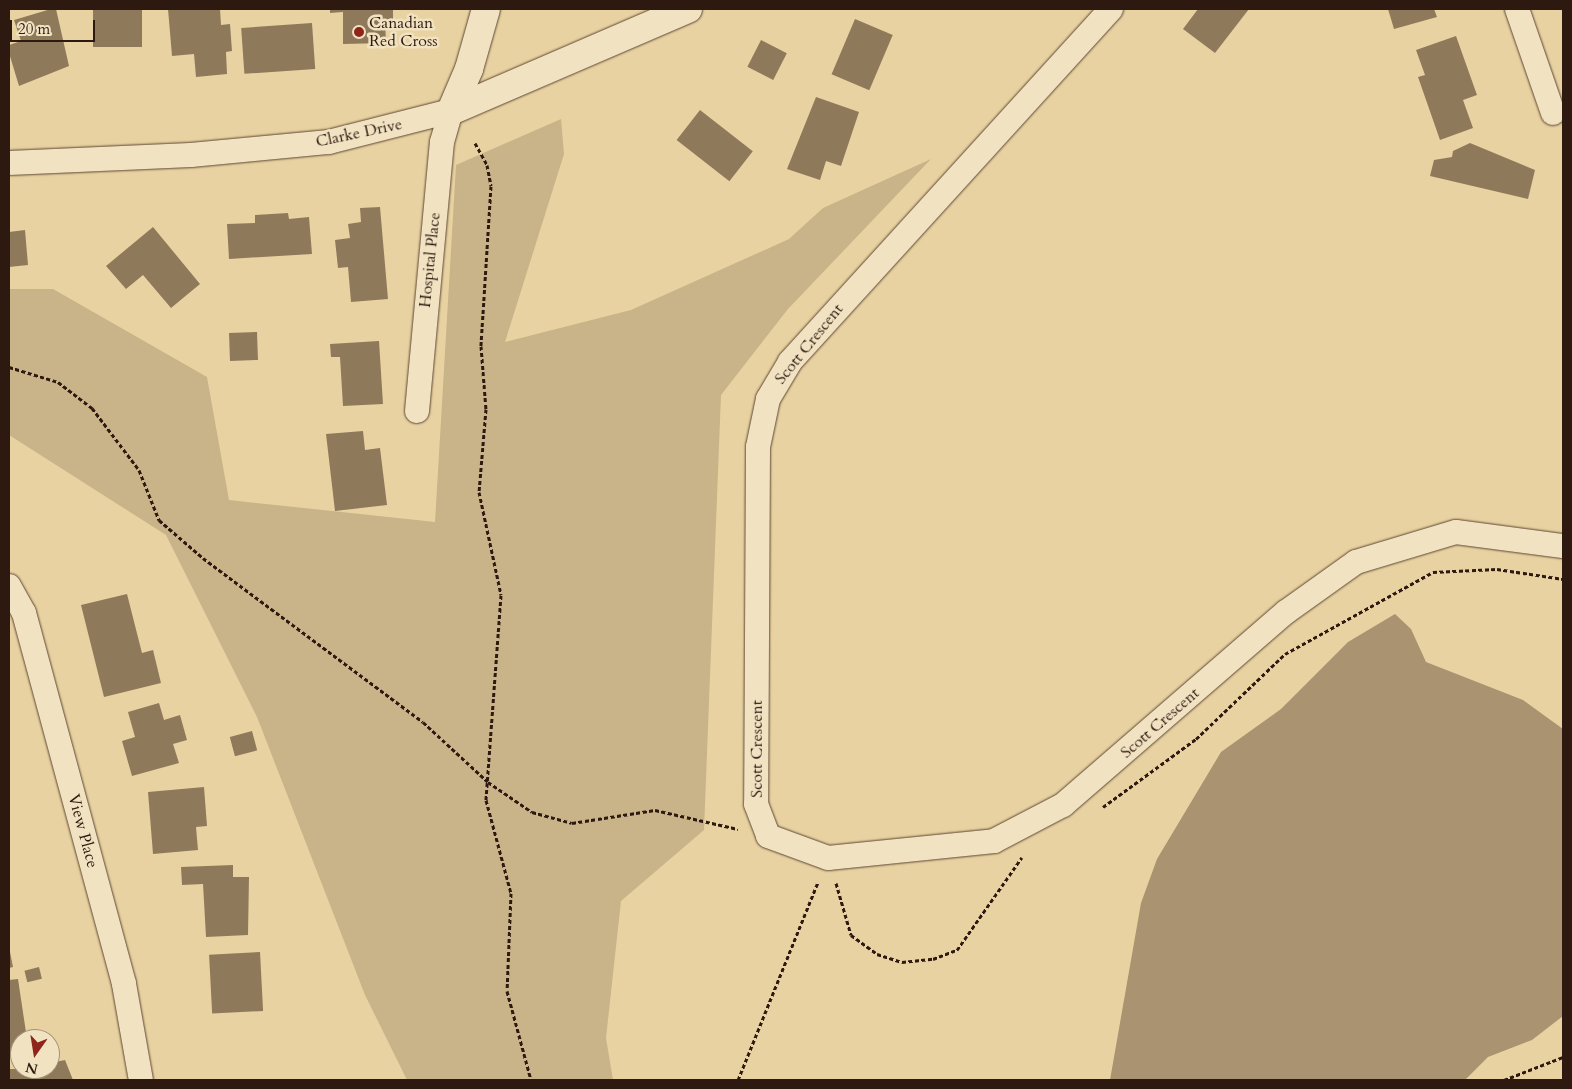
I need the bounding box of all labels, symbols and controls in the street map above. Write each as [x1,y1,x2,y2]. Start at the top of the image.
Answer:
scale bar [12,10,98,42]
place label: Canadian Red Cross [369,13,438,51]
text: 20 m [18,19,50,39]
marker: Canadian Red Cross [353,26,365,38]
street label: Clarke Drive [314,114,404,152]
street label: Hospital Place [415,211,445,309]
street label: Scott Crescent [771,300,847,388]
street label: Scott Crescent [1117,684,1203,762]
street label: Scott Crescent [747,700,767,798]
street label: View Place [64,792,102,870]
north arrow [10,1029,60,1079]
text: N [24,1058,40,1079]

